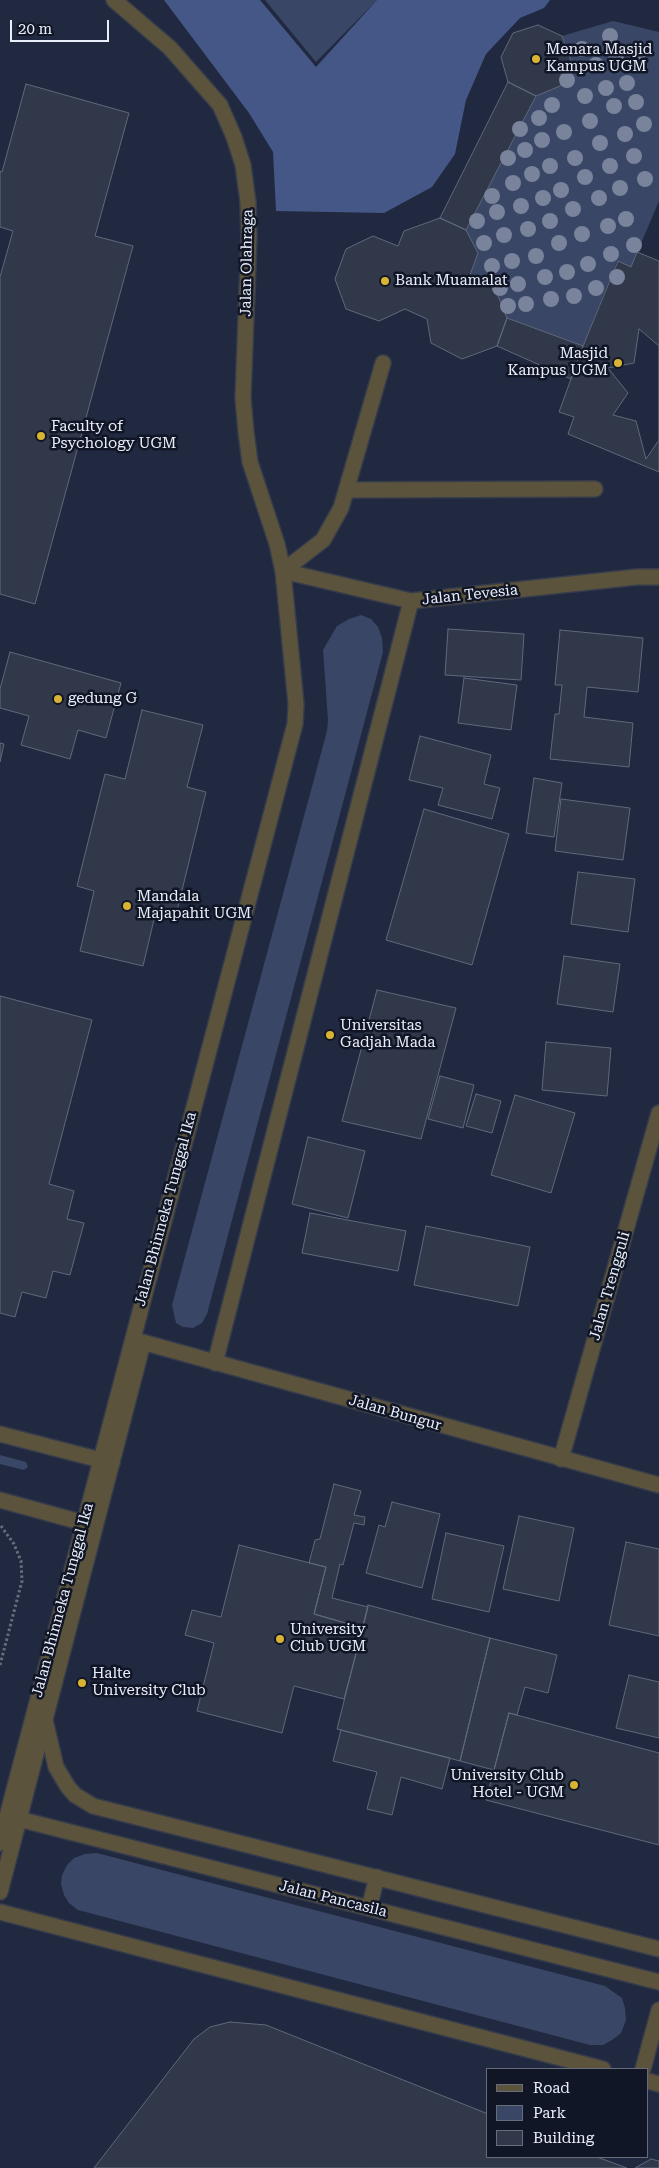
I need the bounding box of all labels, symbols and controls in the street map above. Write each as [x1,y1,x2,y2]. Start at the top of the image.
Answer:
scale bar [12,10,111,42]
text: 20 m [18,20,52,38]
place label: Menara Masjid Kampus UGM [546,41,652,76]
marker: Menara Masjid Kampus UGM [530,53,542,65]
street label: Jalan Olahraga [237,209,257,317]
place label: Bank Muamalat [395,272,508,290]
marker: Bank Muamalat [379,275,391,287]
place label: Masjid Kampus UGM [507,345,608,380]
marker: Masjid Kampus UGM [612,357,624,369]
place label: Faculty of Psychology UGM [51,418,176,453]
marker: Faculty of Psychology UGM [35,430,47,442]
street label: Jalan Tevesia [421,581,519,609]
place label: gedung G [68,690,137,708]
marker: gedung G [52,693,64,705]
place label: Mandala Majapahit UGM [137,888,251,923]
marker: Mandala Majapahit UGM [121,900,133,912]
place label: Universitas Gadjah Mada [340,1017,435,1052]
marker: Universitas Gadjah Mada [324,1029,336,1041]
street label: Jalan Bhinneka Tunggal Ika [131,1110,201,1308]
street label: Jalan Trengguli [586,1230,634,1342]
street label: Jalan Bungur [347,1391,443,1435]
street label: Jalan Bhinneka Tunggal Ika [28,1501,98,1699]
place label: University Club UGM [290,1621,366,1656]
marker: University Club UGM [274,1633,286,1645]
place label: Halte University Club [92,1665,206,1700]
marker: Halte University Club [76,1677,88,1689]
place label: University Club Hotel - UGM [450,1767,564,1802]
marker: University Club Hotel - UGM [568,1779,580,1791]
street label: Jalan Pancasila [277,1877,389,1921]
legend [487,2068,649,2158]
text: Road [533,2079,570,2097]
text: Park [533,2104,566,2122]
text: Building [533,2129,594,2147]

